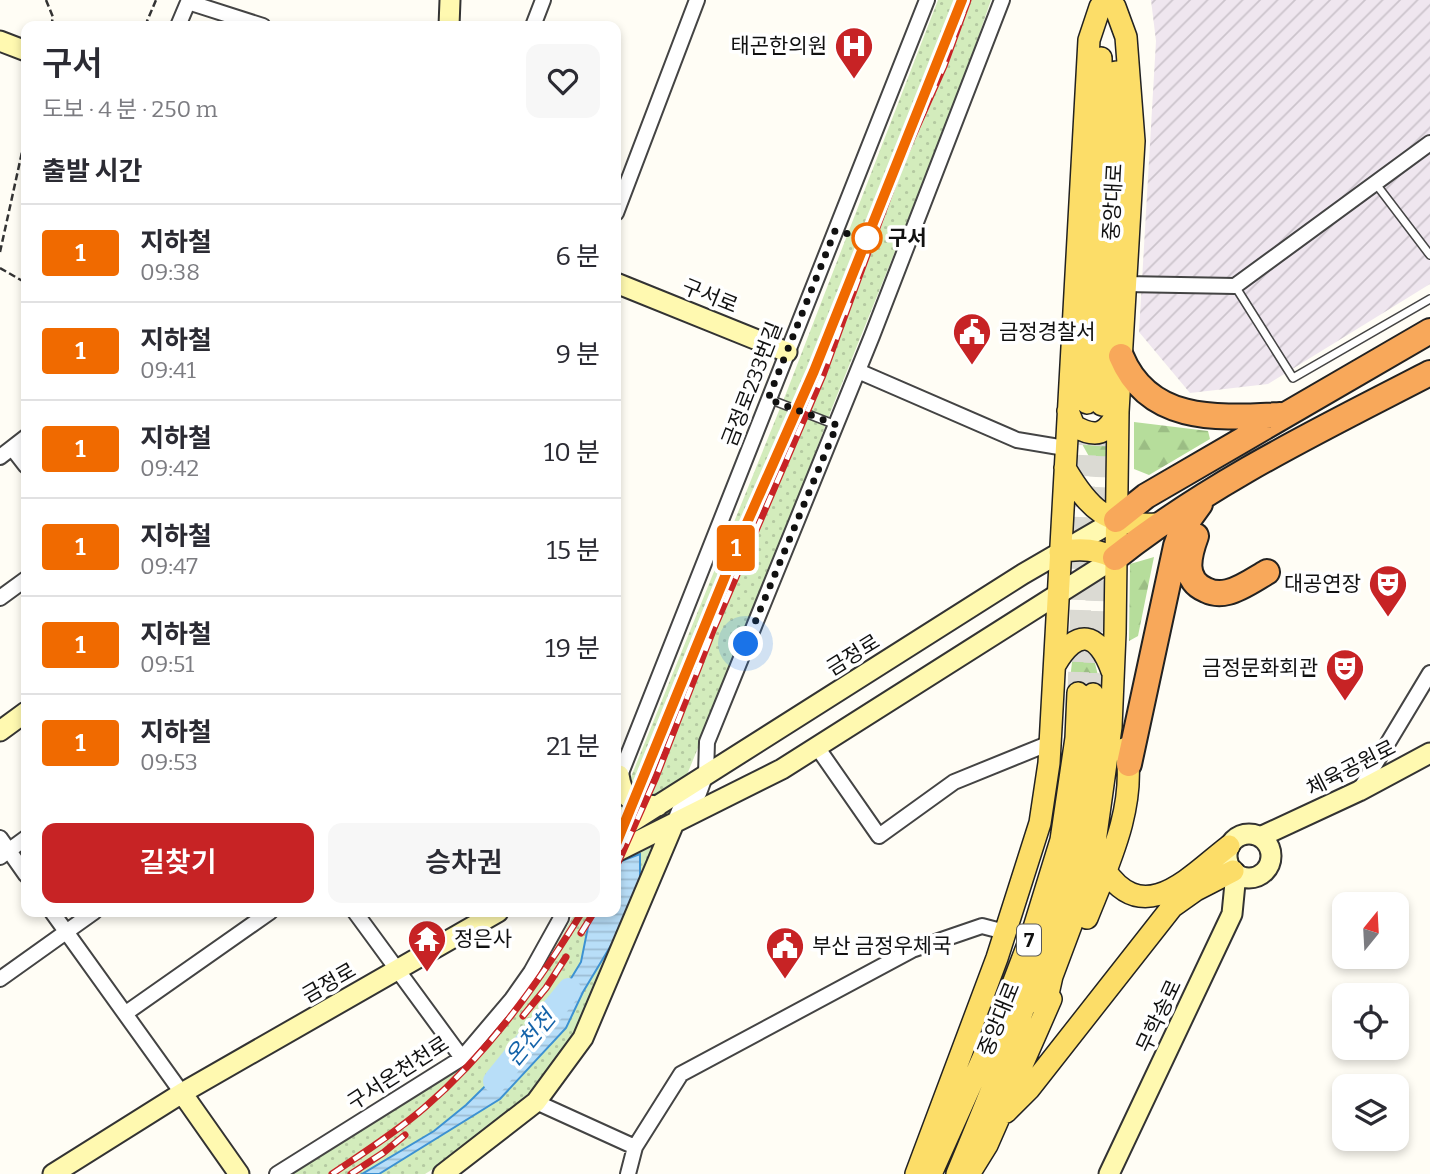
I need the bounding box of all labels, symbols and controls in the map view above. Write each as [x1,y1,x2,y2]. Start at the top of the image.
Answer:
hospital icon: 태곤한의원 [833,25,875,80]
place label: 태곤한의원 [730,33,827,59]
text: 구서 [42,44,103,84]
button: heart [526,44,600,118]
text: 도보 · 4 분 · 250 m [42,95,218,123]
text: 출발 시간 [42,156,142,187]
street label: 중앙대로 [1098,163,1128,241]
marker: 구서 [852,223,882,253]
place label: 구서 [888,225,927,251]
text: 지하철 [140,227,212,258]
text: 1 [75,239,86,267]
text: 6 분 [556,241,600,272]
text: 09:38 [140,258,200,286]
street label: 구서로 [678,273,742,319]
public building icon: 금정경찰서 [951,311,993,366]
street label: 금정로233번길 [716,318,788,450]
place label: 금정경찰서 [999,319,1096,345]
text: 지하철 [140,325,212,356]
text: 1 [75,337,86,365]
text: 9 분 [556,339,600,370]
text: 09:41 [140,356,196,384]
text: 지하철 [140,423,212,454]
text: 1 [75,435,86,463]
text: 10 분 [544,437,600,468]
text: 09:42 [140,454,199,482]
text: 지하철 [140,521,212,552]
line badge: 1 [713,525,759,571]
text: 1 [75,533,86,561]
text: 1 [731,534,741,562]
text: 15 분 [546,535,600,566]
text: 09:47 [140,552,198,580]
theatre icon: 대공연장 [1367,563,1409,618]
place label: 대공연장 [1284,571,1361,597]
text: 지하철 [140,619,212,650]
your location [728,626,763,661]
street label: 금정로 [822,629,884,681]
text: 1 [75,631,86,659]
text: 19 분 [545,633,600,664]
theatre icon: 금정문화회관 [1324,647,1366,702]
text: 09:51 [140,650,194,678]
place label: 금정문화회관 [1202,655,1318,681]
text: 지하철 [140,717,212,748]
text: 1 [75,729,86,757]
text: 21 분 [546,731,600,762]
street label: 체육공원로 [1302,734,1400,802]
text: 09:53 [140,748,198,776]
button: 길찾기 [42,823,314,903]
button: 승차권 [328,823,600,903]
north arrow [1332,892,1409,970]
map controls [1332,892,1409,1151]
temple icon: 정은사 [406,918,448,973]
road number: 7 [1017,924,1041,956]
public building icon: 부산 금정우체국 [764,925,806,980]
place label: 정은사 [454,926,512,952]
place label: 부산 금정우체국 [812,933,951,959]
street label: 금정로 [297,957,361,1009]
street label: 무학송로 [1131,975,1187,1057]
street label: 중앙대로 [972,978,1026,1060]
button: locate [1332,983,1409,1060]
water label: 온천천 [499,1002,563,1071]
street label: 구서온천천로 [342,1031,454,1115]
button: layers [1332,1074,1409,1151]

